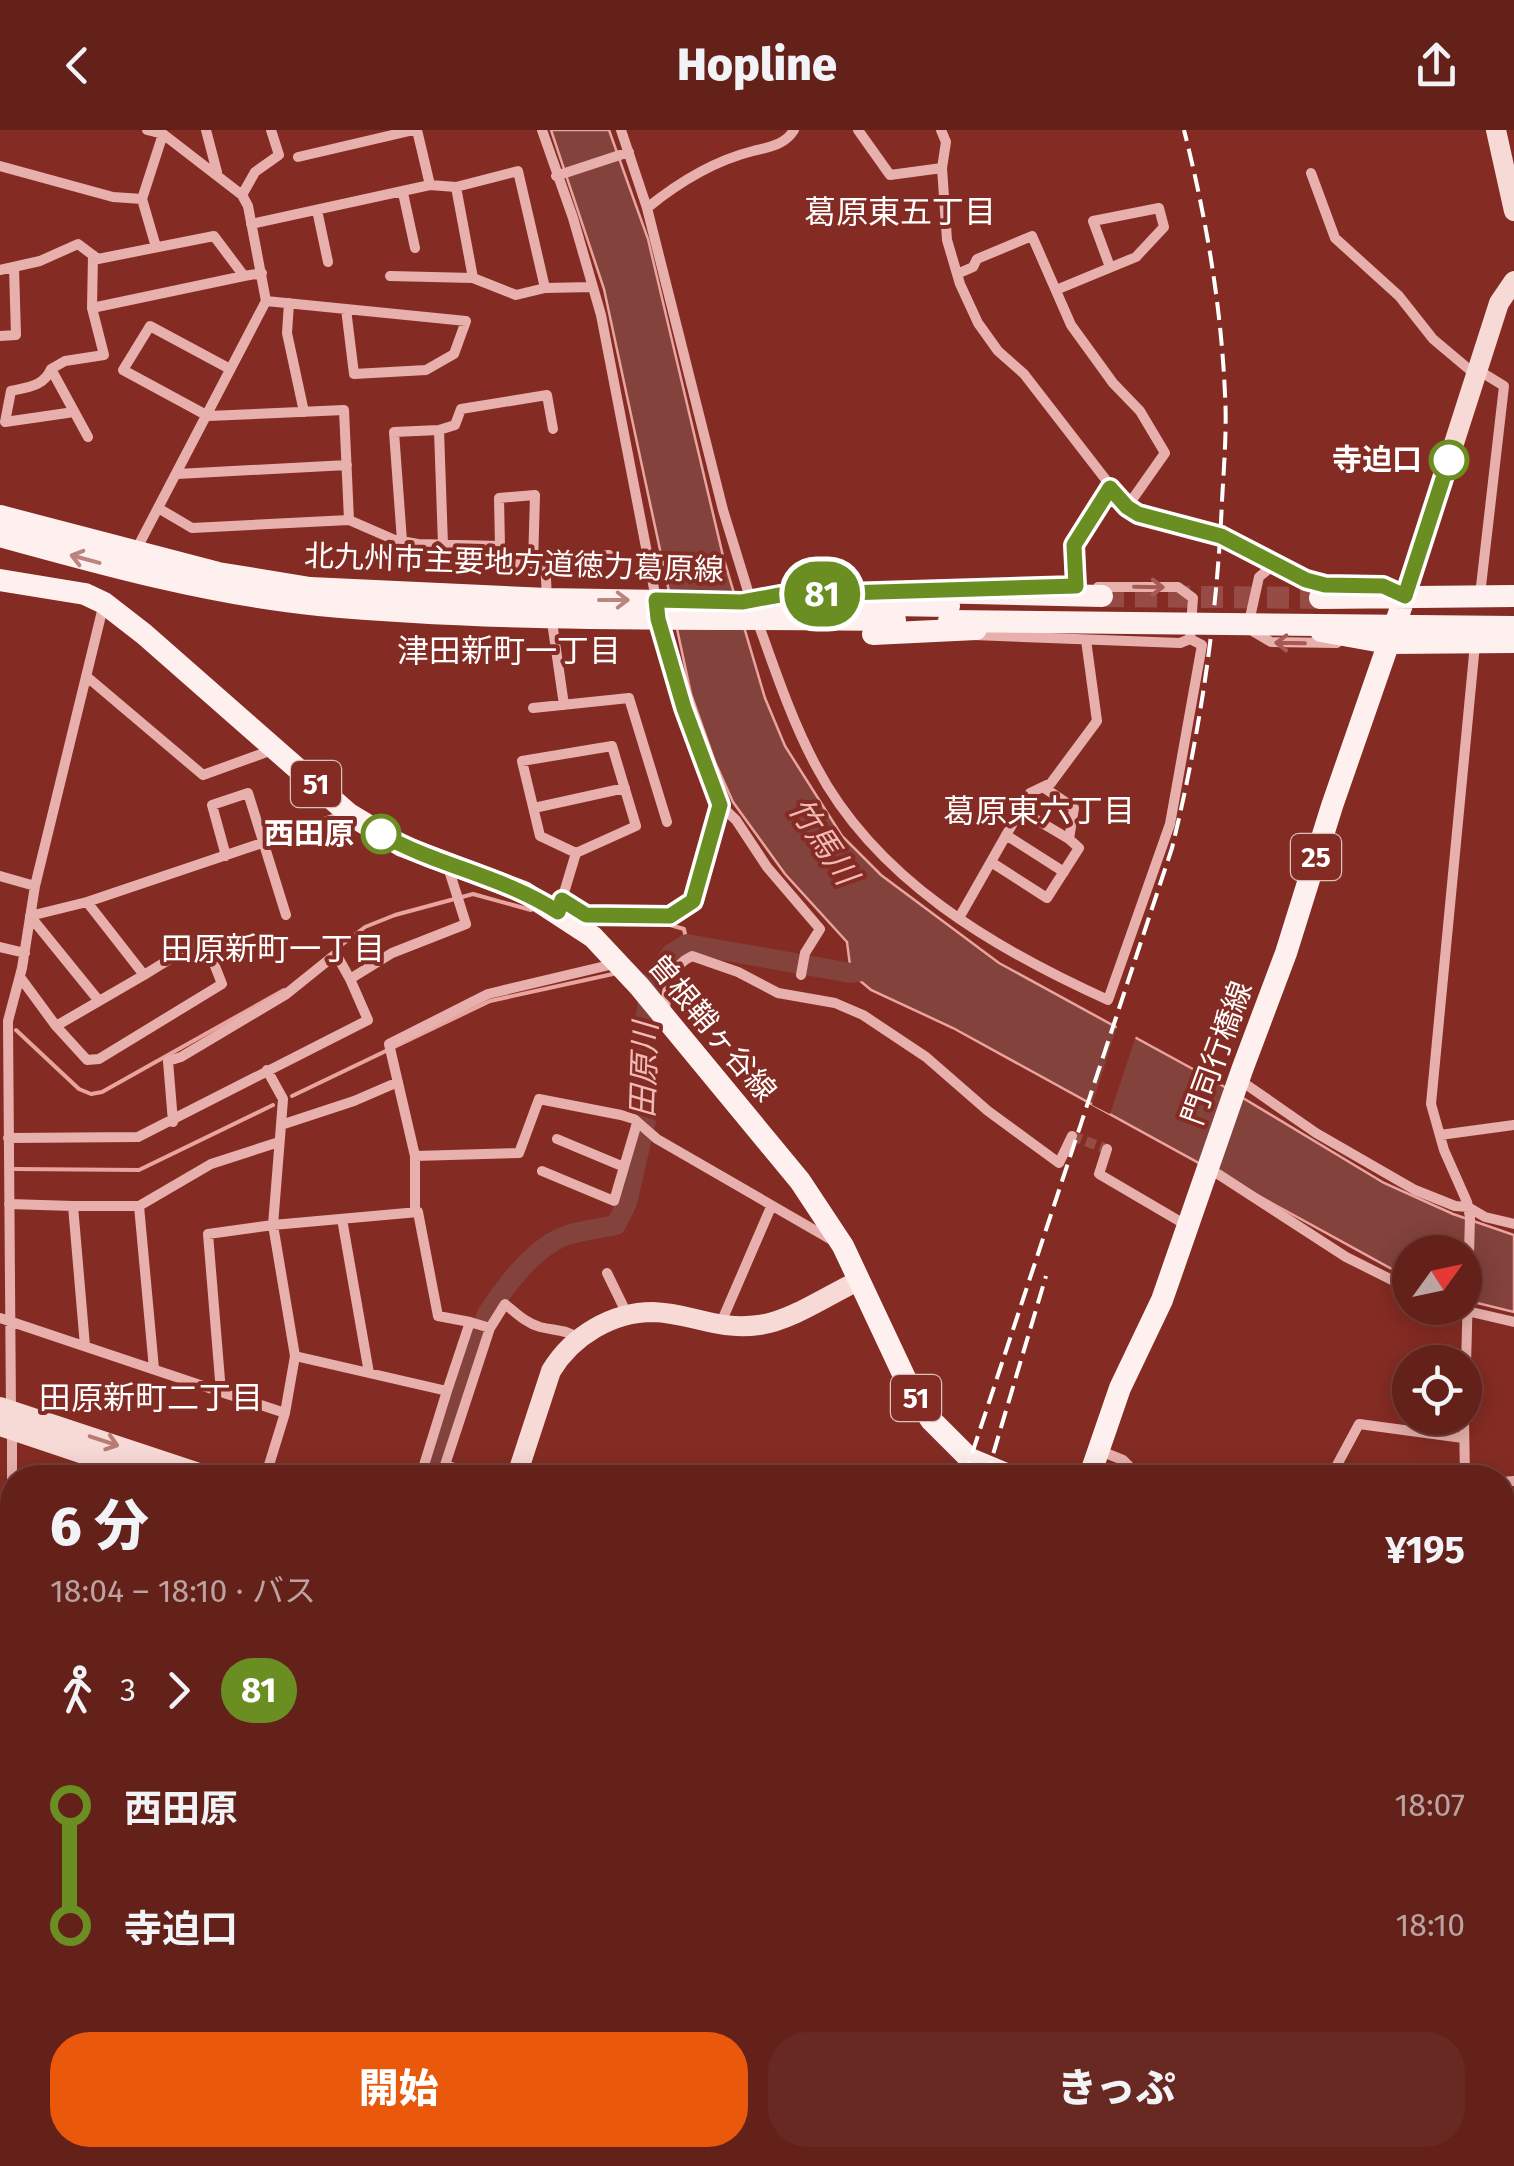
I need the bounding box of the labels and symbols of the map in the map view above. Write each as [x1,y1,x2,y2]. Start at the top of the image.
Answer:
district label: 葛原東五丁目 [804,193,996,231]
marker: 寺迫口 [1430,441,1468,479]
place label: 寺迫口 [1332,442,1422,478]
street label: 北九州市主要地方道徳力葛原線 [303,538,725,588]
one-way arrow [70,549,101,568]
line badge: 81 [777,562,867,626]
one-way arrow [1132,578,1165,596]
one-way arrow [596,590,629,610]
district label: 津田新町一丁目 [397,632,621,670]
one-way arrow [1275,633,1307,652]
road number: 51 [291,761,341,807]
water label: 竹馬川 [780,791,867,894]
district label: 葛原東六丁目 [943,792,1135,830]
marker: 西田原 [362,815,400,853]
place label: 西田原 [264,816,354,852]
road number: 25 [1291,834,1341,880]
district label: 田原新町一丁目 [161,930,385,968]
street label: 曽根鞘ヶ谷線 [640,947,784,1109]
street label: 門司行橋線 [1174,976,1260,1130]
water label: 田原川 [623,1018,665,1119]
north arrow [1392,1235,1482,1325]
road number: 51 [891,1375,941,1421]
district label: 田原新町二丁目 [39,1379,263,1417]
one-way arrow [87,1434,119,1452]

